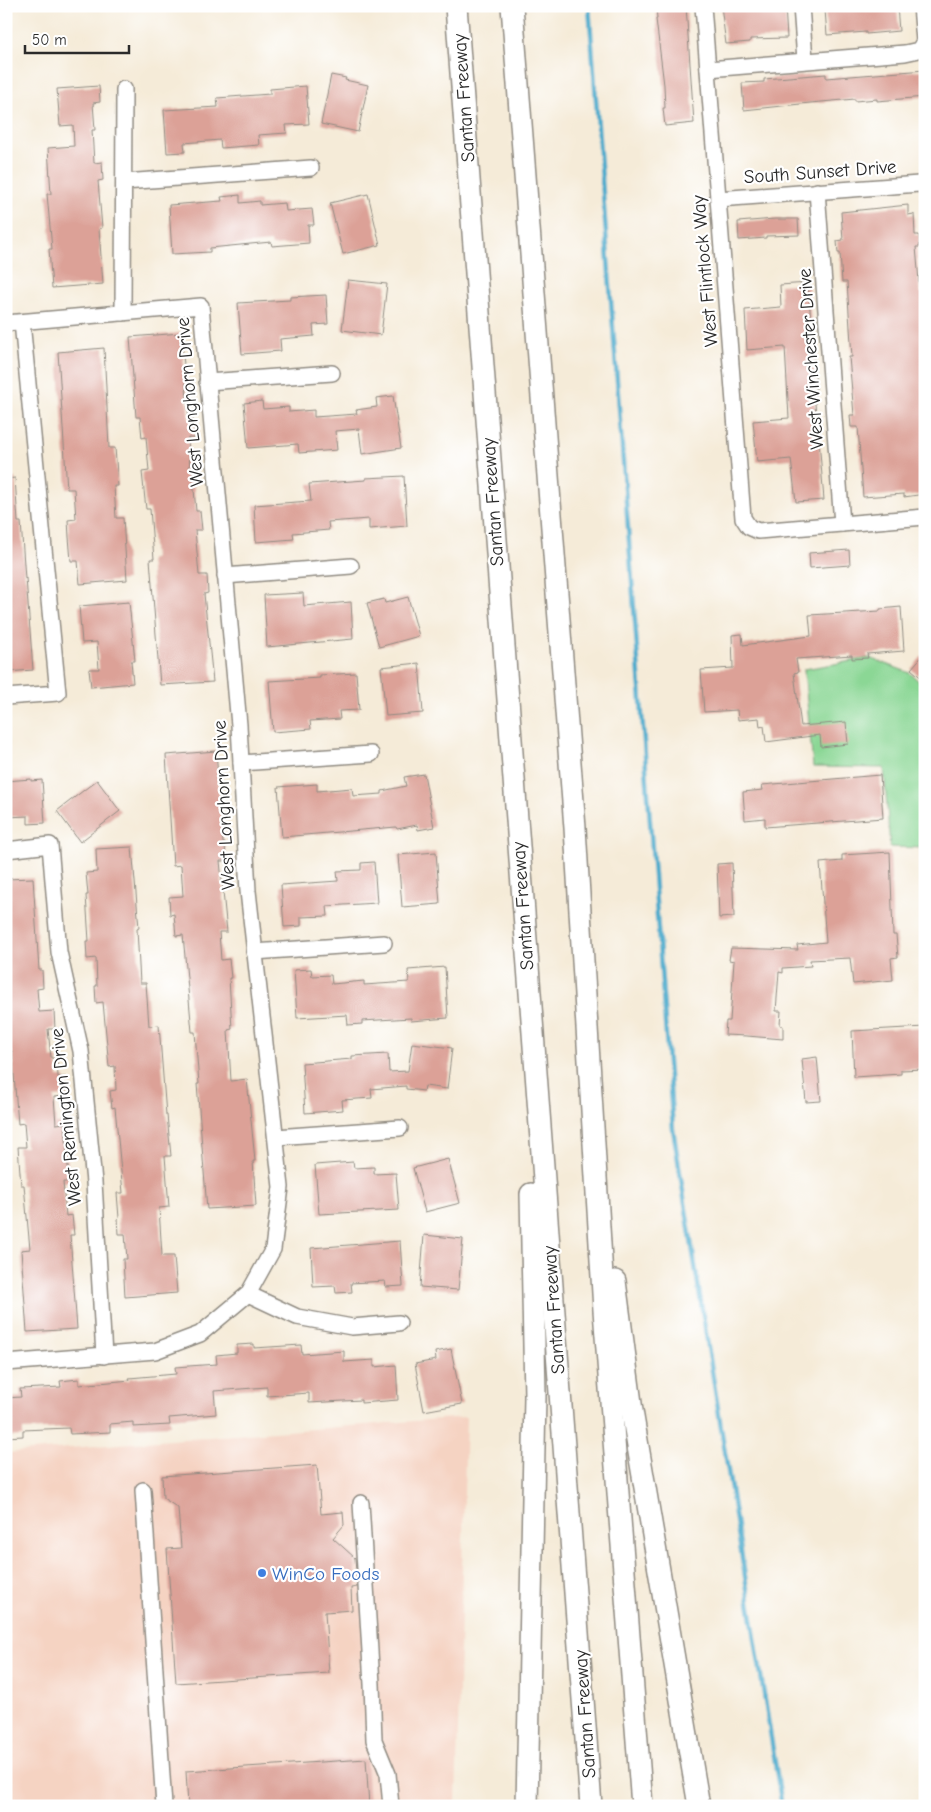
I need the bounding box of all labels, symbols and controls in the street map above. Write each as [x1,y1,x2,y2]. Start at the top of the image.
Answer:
scale bar [25,22,129,54]
text: 50 m [32,31,67,49]
street label: Santan Freeway [448,32,479,163]
street label: South Sunset Drive [743,156,897,188]
street label: West Flintlock Way [687,194,723,348]
street label: West Winchester Drive [794,268,828,450]
street label: West Longhorn Drive [172,316,208,487]
street label: Santan Freeway [477,436,508,567]
street label: West Longhorn Drive [209,720,239,890]
street label: Santan Freeway [507,840,538,971]
street label: West Remington Drive [46,1027,86,1207]
street label: Santan Freeway [538,1244,569,1375]
place label: WinCo Foods [272,1563,379,1585]
marker: WinCo Foods [256,1567,268,1579]
street label: Santan Freeway [569,1648,600,1779]

